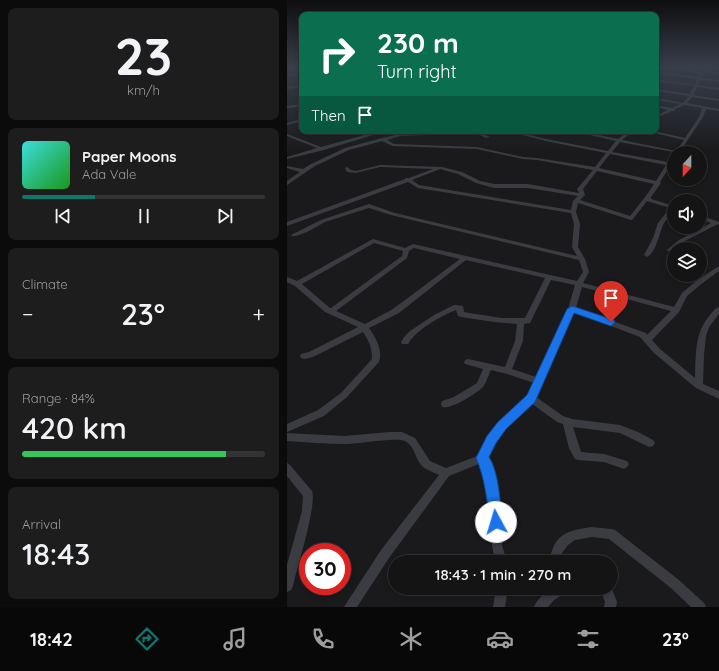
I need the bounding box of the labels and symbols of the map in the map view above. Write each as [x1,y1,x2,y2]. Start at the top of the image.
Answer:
north arrow [667,146,707,186]
pin [594,281,628,322]
position arrow [475,501,517,543]
speed limit sign: 30 [299,543,351,595]

